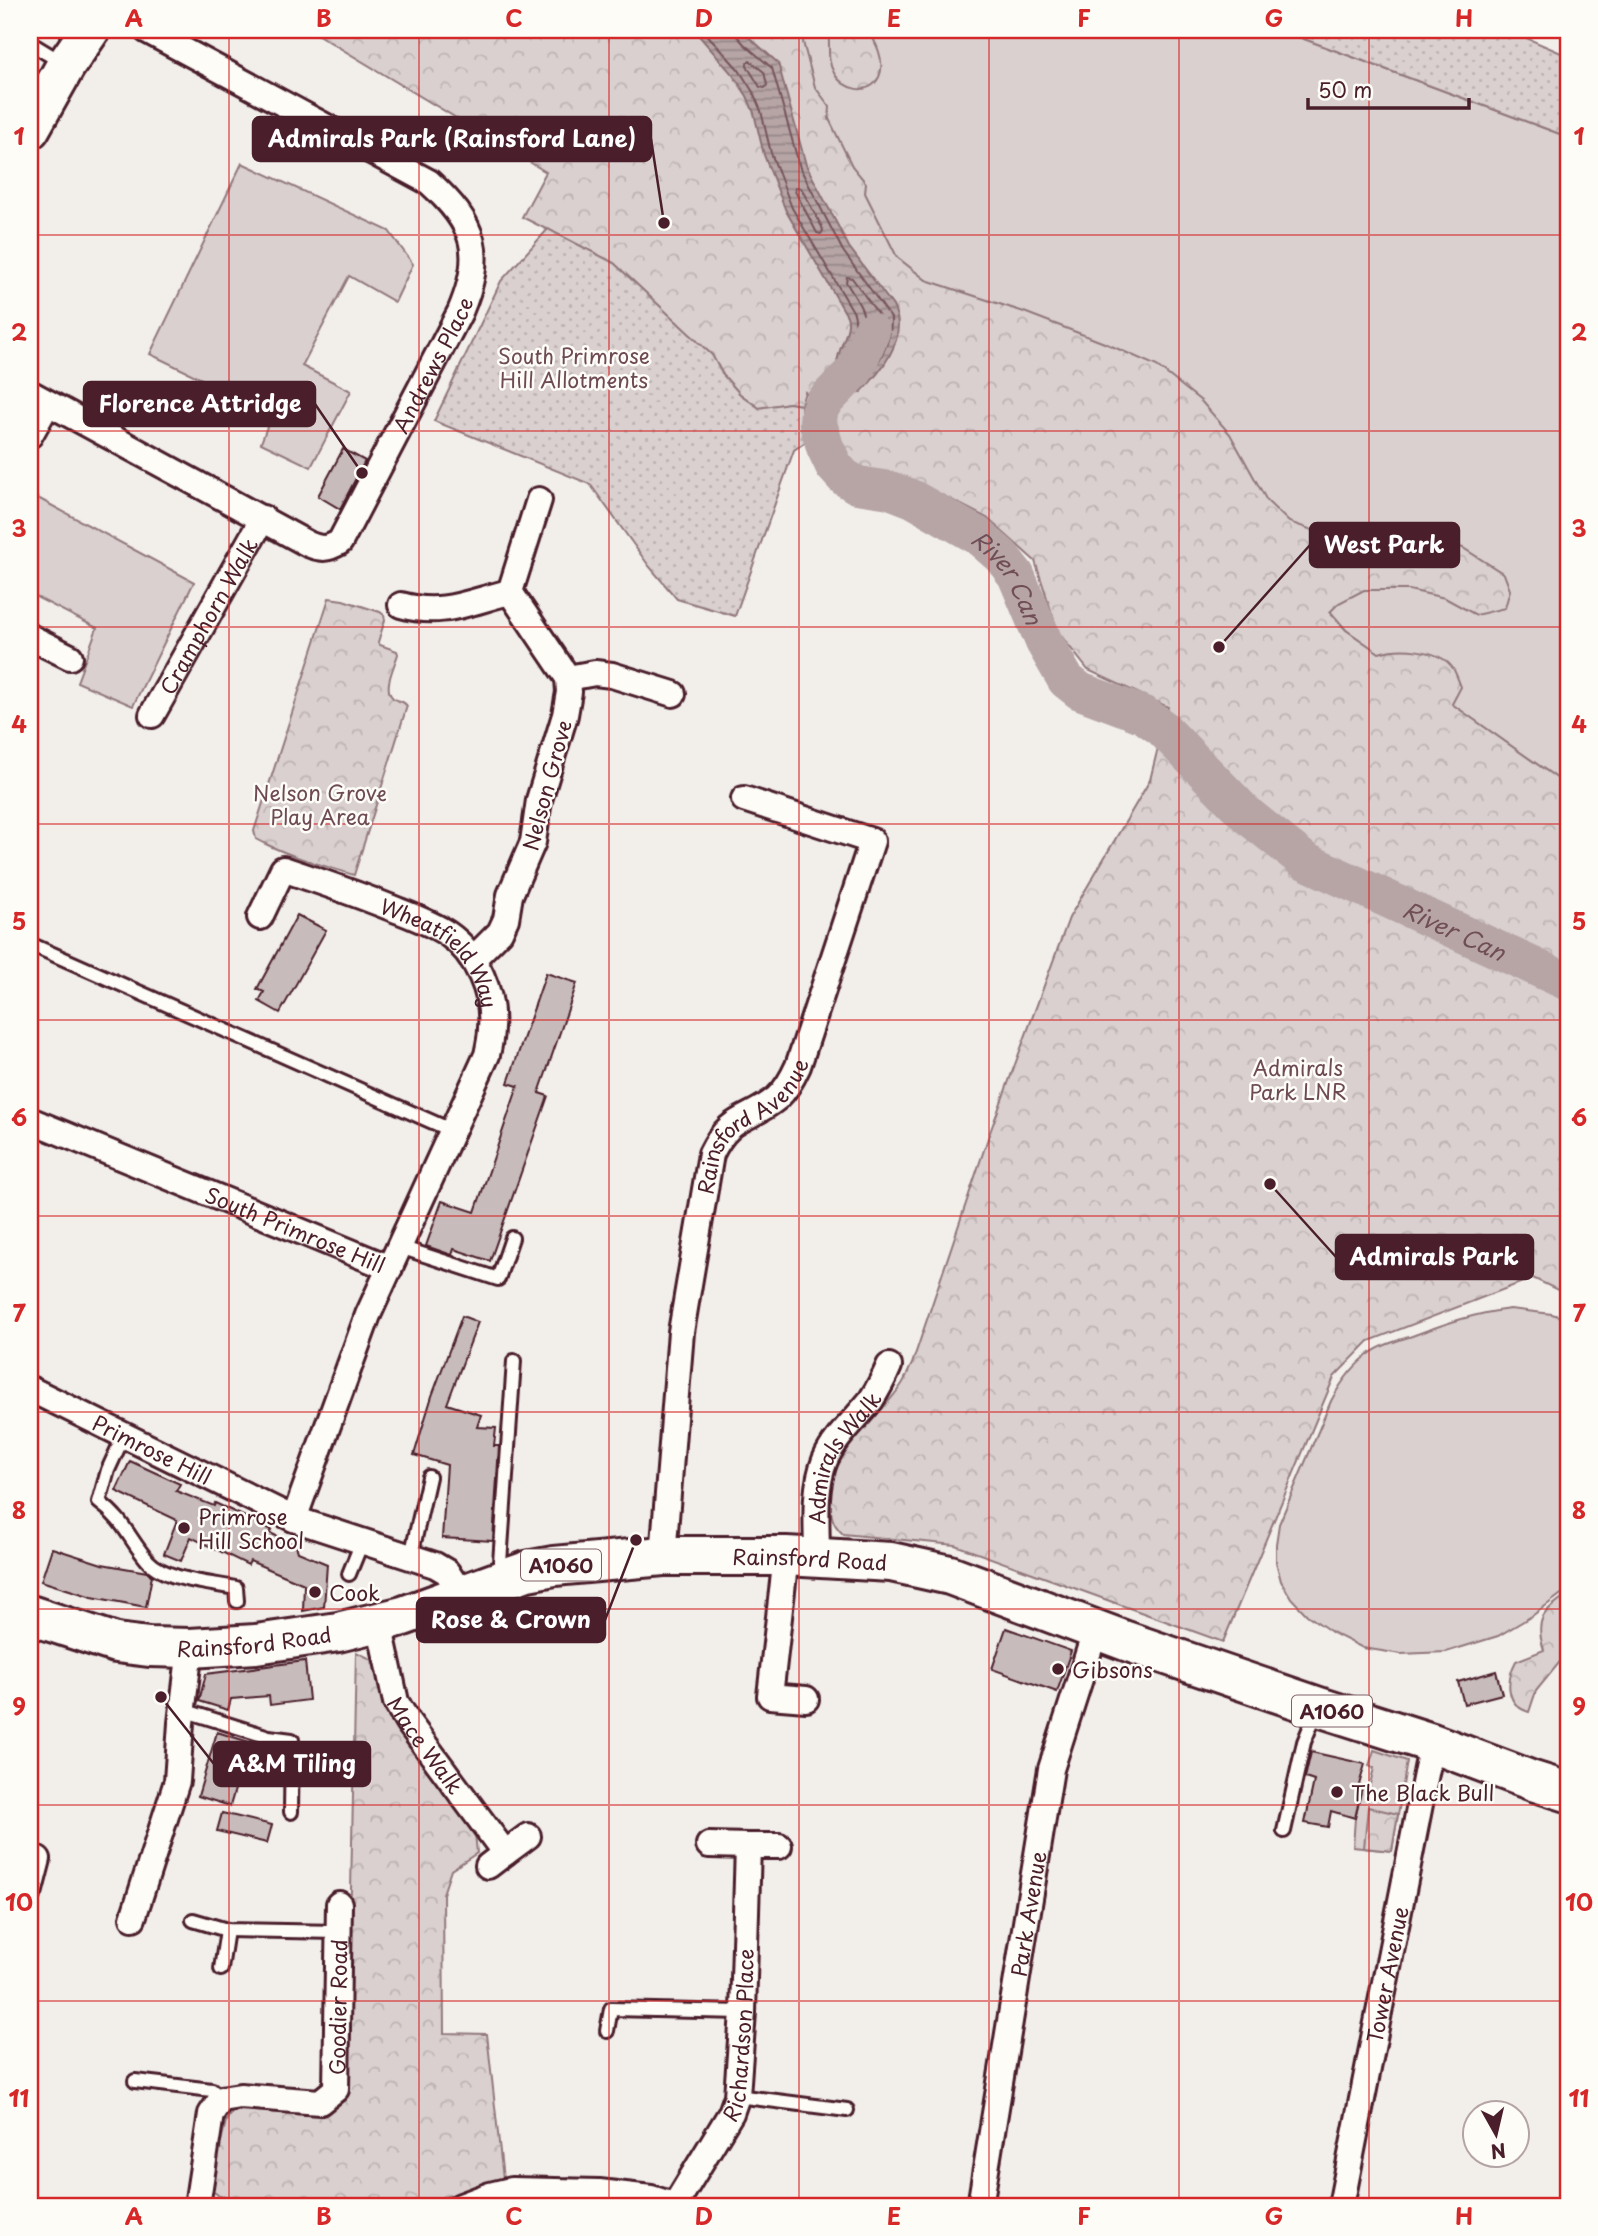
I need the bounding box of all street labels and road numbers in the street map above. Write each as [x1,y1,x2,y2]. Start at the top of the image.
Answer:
street label: Andrews Place [384,292,481,438]
street label: Cramphorn Walk [151,531,265,700]
street label: Nelson Grove [513,716,579,854]
street label: Wheatfield Way [376,889,506,1010]
street label: Rainsford Avenue [688,1054,815,1197]
street label: South Primrose Hill [201,1178,390,1280]
street label: Admirals Walk [800,1385,889,1525]
street label: Primrose Hill [87,1406,217,1492]
street label: Rainsford Road [732,1540,888,1578]
road number: A1060 [521,1550,601,1581]
street label: Rainsford Road [176,1617,333,1664]
street label: Mace Walk [380,1690,472,1800]
road number: A1060 [1292,1695,1372,1726]
street label: Park Avenue [1002,1849,1053,1979]
street label: Tower Avenue [1357,1903,1416,2045]
street label: Goodier Road [320,1939,354,2075]
street label: Richardson Place [714,1948,761,2127]

